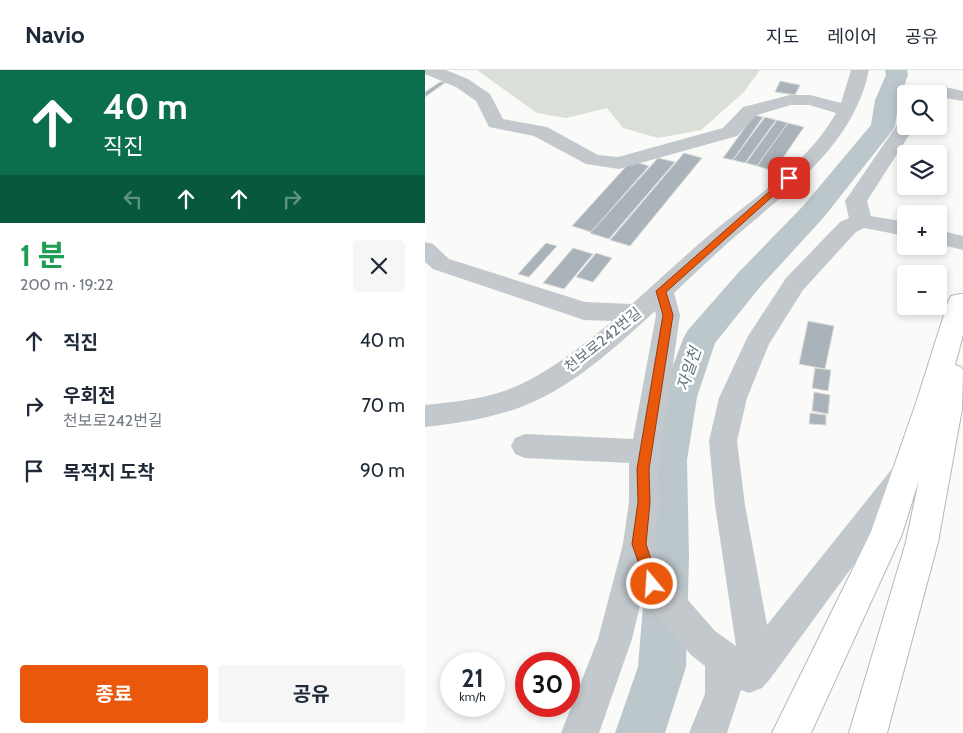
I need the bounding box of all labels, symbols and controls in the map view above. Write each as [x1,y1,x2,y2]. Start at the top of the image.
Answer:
text: Navio [25,20,85,49]
text: 지도 [766,26,799,48]
text: 레이어 [827,26,877,48]
text: 공유 [905,26,938,48]
text: 40 m [103,85,188,128]
map controls [897,85,947,315]
button: search [897,85,947,135]
icon: ahead [20,90,85,155]
text: 직진 [103,133,143,160]
button: layers [897,145,947,195]
pin [768,157,810,199]
icon: arrive [775,164,803,192]
icon: left [119,185,147,213]
icon: ahead [172,185,200,213]
icon: ahead [225,185,253,213]
icon: right [278,185,306,213]
button: + [897,205,947,255]
text: 1 분 [20,237,65,274]
button: close [353,240,405,292]
button: − [897,265,947,315]
text: 200 m · 19:22 [20,275,114,294]
street label: 천보로242번길 [561,304,645,376]
icon: ahead [20,327,48,355]
text: 40 m [360,329,405,352]
text: 직진 [63,331,98,354]
water label: 자일천 [673,343,706,393]
text: 우회전 [63,384,115,407]
icon: right [20,392,48,420]
text: 70 m [361,394,405,417]
text: 천보로242번길 [63,411,163,430]
icon: arrive [20,457,48,485]
text: 90 m [360,459,405,482]
text: 목적지 도착 [63,461,155,484]
position arrow [625,557,677,609]
speed limit sign: 30 [515,652,580,717]
text: 21 [461,663,484,693]
button: 종료 [20,665,208,723]
button: 공유 [218,665,405,723]
text: km/h [459,689,486,704]

